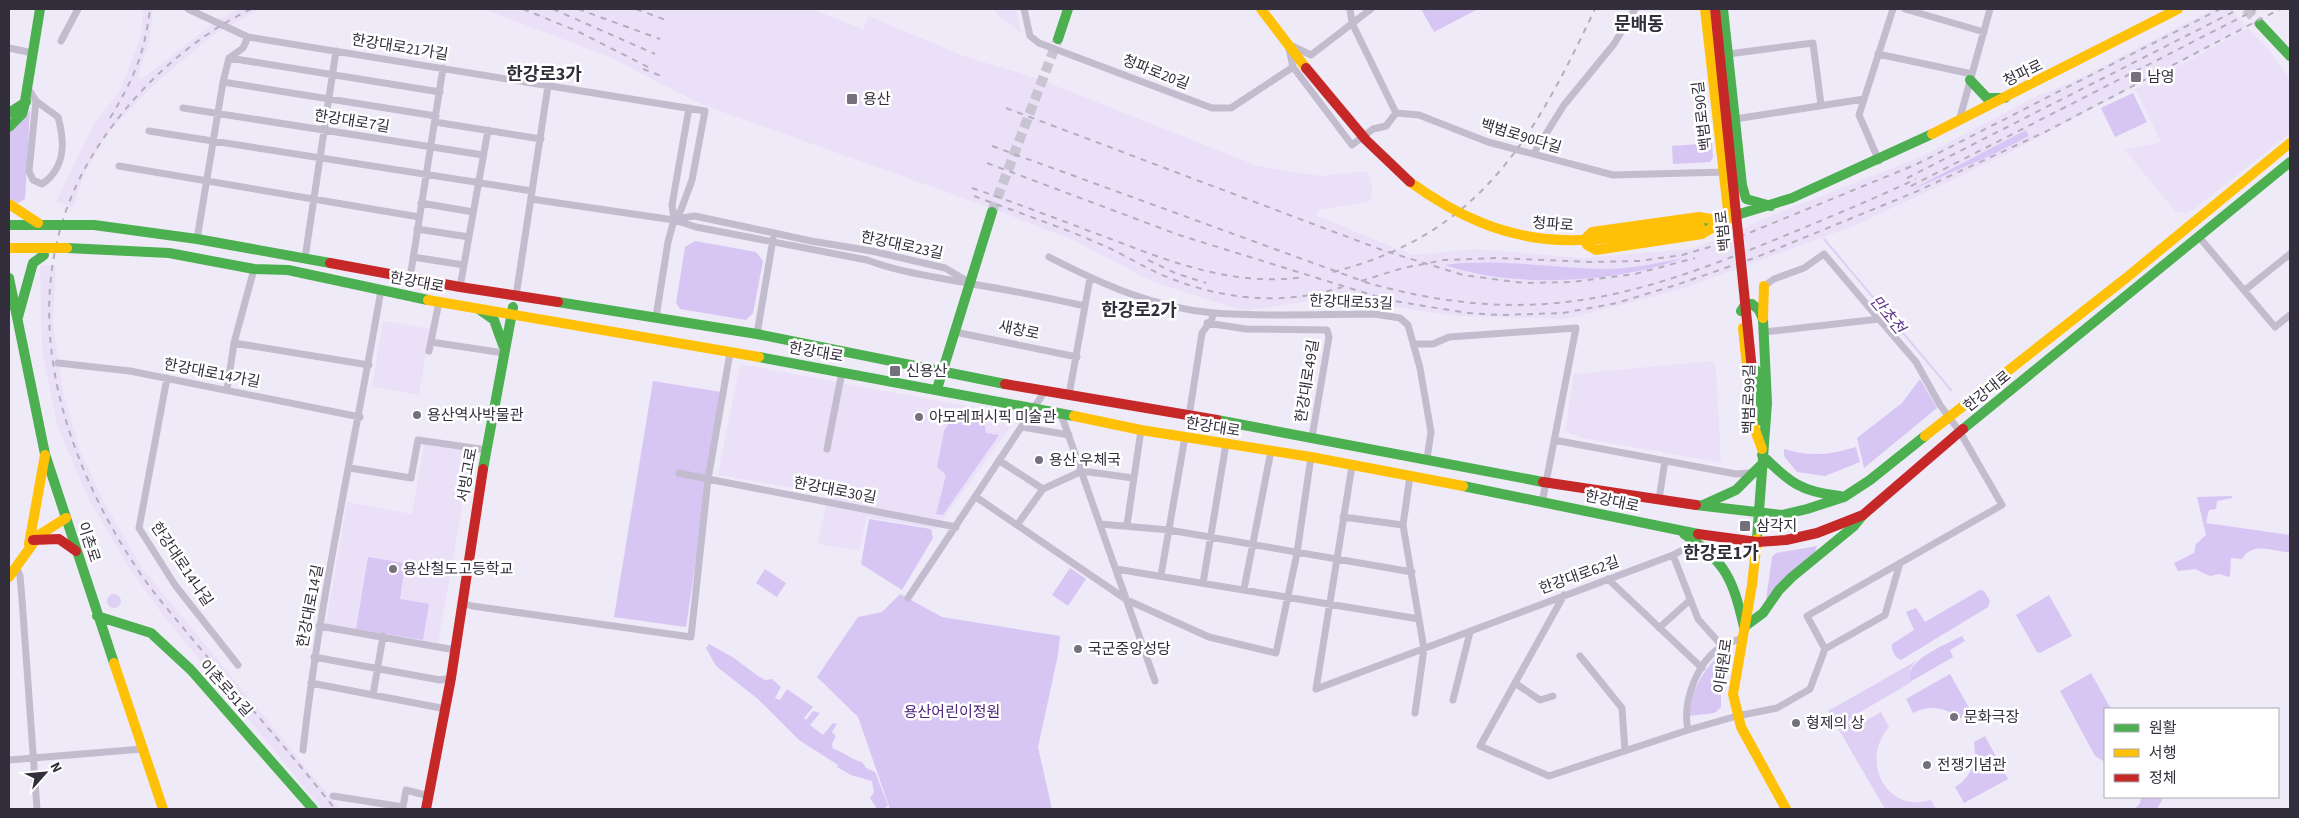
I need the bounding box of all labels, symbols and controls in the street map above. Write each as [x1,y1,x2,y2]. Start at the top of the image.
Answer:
district label: 문배동 [1614,12,1664,37]
street label: 한강대로21가길 [350,29,450,66]
street label: 청파로20길 [1119,50,1192,95]
street label: 청파로 [2000,55,2046,92]
district label: 한강로3가 [506,62,582,87]
place label: 남영 [2147,67,2175,88]
marker: 남영 [2129,70,2143,84]
street label: 백범로90길 [1688,80,1717,152]
place label: 용산 [863,89,891,110]
marker: 용산 [845,92,859,106]
street label: 한강대로7길 [313,105,391,138]
street label: 백범로90다길 [1478,114,1564,159]
street label: 백범로 [1711,209,1736,253]
street label: 청파로 [1532,213,1574,236]
street label: 한강대로23길 [859,226,945,264]
street label: 한강대로 [388,267,446,298]
street label: 한강대로53길 [1309,291,1393,314]
water label: 만초천 [1865,291,1911,340]
district label: 한강로2가 [1101,298,1177,323]
street label: 새창로 [996,316,1041,345]
street label: 한강대로 [787,337,845,368]
street label: 한강대로49길 [1291,338,1324,424]
street label: 한강대로14가길 [162,354,262,393]
place label: 신용산 [906,361,948,382]
marker: 신용산 [888,364,902,378]
street label: 백범로99길 [1738,364,1761,434]
street label: 한강대로 [1959,366,2015,417]
place label: 용산역사박물관 [427,405,524,426]
place label: 아모레퍼시픽 미술관 [929,407,1056,428]
marker: 용산역사박물관 [411,409,423,421]
marker: 아모레퍼시픽 미술관 [913,411,925,423]
street label: 한강대로 [1184,413,1242,442]
street label: 서빙고로 [452,446,483,504]
place label: 용산 우체국 [1049,450,1121,471]
marker: 용산 우체국 [1033,454,1045,466]
street label: 한강대로30길 [792,472,878,509]
street label: 한강대로 [1583,485,1641,517]
place label: 삼각지 [1756,516,1797,537]
street label: 한강대로14나길 [146,518,218,611]
street label: 이촌로 [72,519,105,565]
marker: 삼각지 [1738,519,1752,533]
district label: 한강로1가 [1683,541,1759,566]
street label: 한강대로62길 [1536,551,1622,600]
place label: 용산철도고등학교 [403,559,513,580]
street label: 한강대로14길 [292,563,329,649]
marker: 용산철도고등학교 [387,563,399,575]
street label: 이태원로 [1709,637,1738,695]
place label: 국군중앙성당 [1088,639,1171,660]
marker: 국군중앙성당 [1072,643,1084,655]
street label: 이촌로51길 [194,655,257,721]
park label: 용산어린이정원 [904,702,1000,723]
place label: 문화극장 [1964,707,2019,728]
legend [2104,708,2279,798]
marker: 문화극장 [1948,711,1960,723]
place label: 형제의 상 [1806,713,1864,734]
marker: 형제의 상 [1790,717,1802,729]
text: 원활 [2149,718,2177,739]
text: 서행 [2149,743,2177,764]
north arrow [20,748,70,798]
place label: 전쟁기념관 [1937,755,2006,776]
text: N [45,759,67,776]
marker: 전쟁기념관 [1921,759,1933,771]
text: 정체 [2149,768,2177,789]

